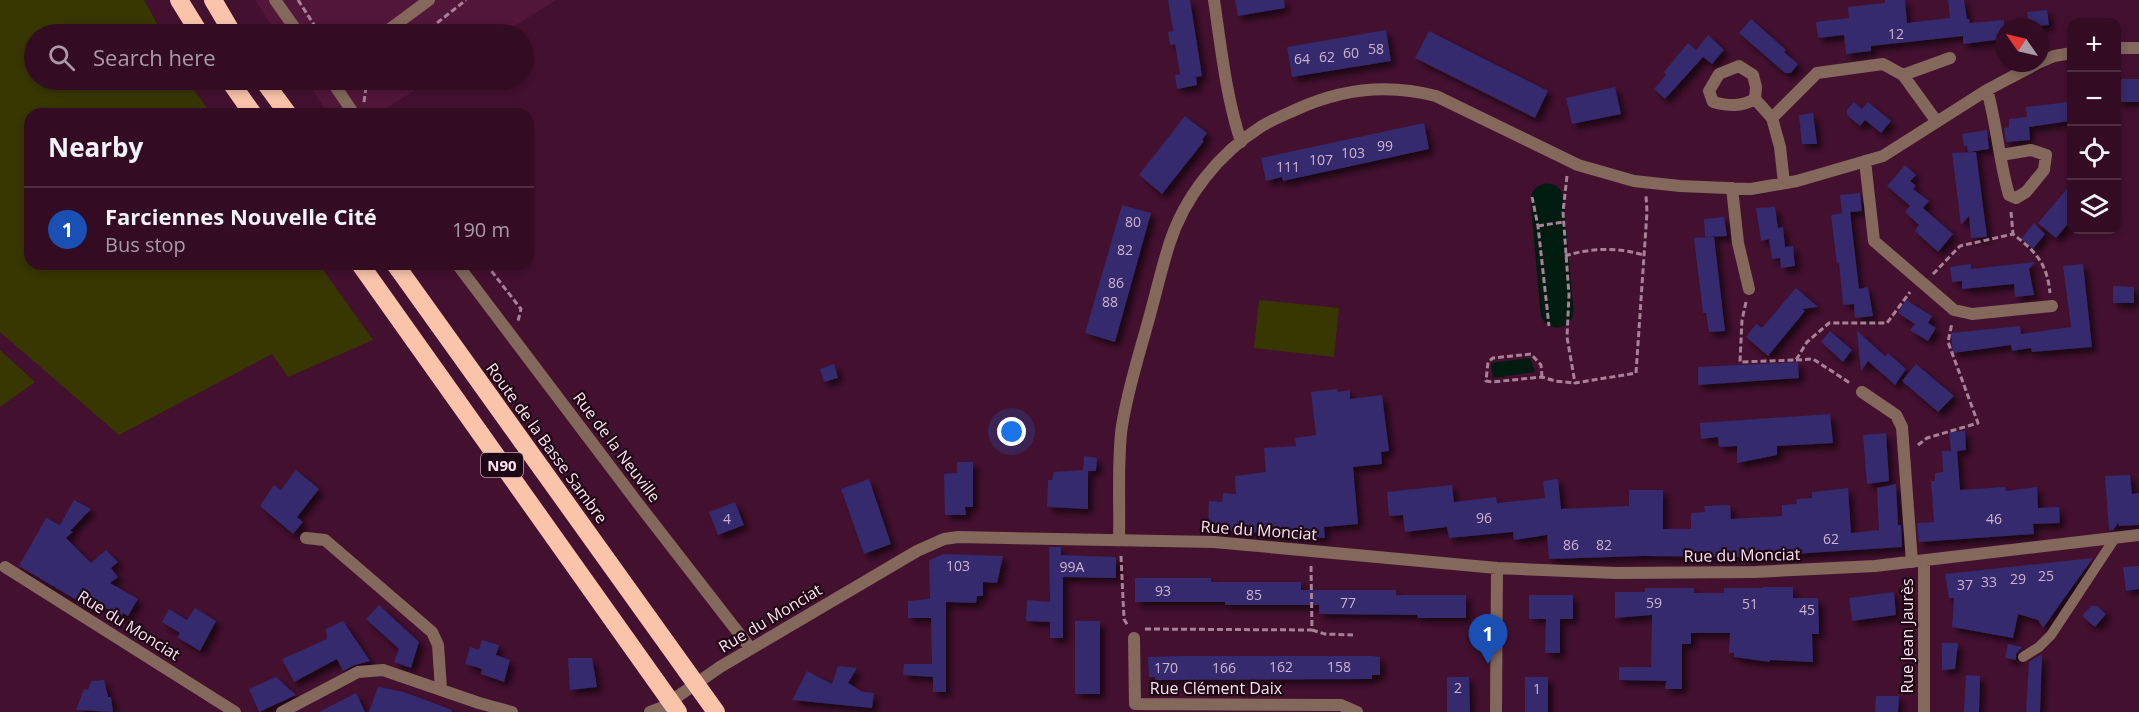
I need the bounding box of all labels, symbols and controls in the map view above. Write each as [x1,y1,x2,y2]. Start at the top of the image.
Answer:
north arrow [1995,18,2049,72]
map controls [2067,18,2121,234]
button: + [2067,18,2121,72]
search box [24,24,534,90]
house number: 12 [1888,24,1904,43]
house number: 58 [1368,39,1384,58]
icon: search [45,41,78,74]
text: Search here [93,42,216,72]
house number: 60 [1343,43,1359,62]
house number: 62 [1319,47,1335,66]
house number: 64 [1294,49,1310,68]
button: − [2067,72,2121,126]
button: locate [2067,126,2121,180]
text: Nearby [48,129,143,165]
house number: 99 [1377,136,1393,155]
house number: 103 [1341,143,1365,162]
house number: 107 [1309,150,1333,169]
house number: 111 [1276,157,1300,176]
button: layers [2067,180,2121,234]
text: Farciennes Nouvelle Cité [105,201,377,231]
house number: 80 [1125,212,1141,231]
text: 1 [62,216,73,243]
text: 190 m [452,216,510,243]
text: Bus stop [105,231,186,258]
house number: 82 [1117,240,1133,259]
house number: 86 [1108,273,1124,292]
house number: 88 [1102,292,1118,311]
street label: Route de la Basse Sambre [481,358,613,528]
street label: Rue de la Neuville [568,387,666,507]
your location [997,417,1026,446]
road number: N90 [481,453,523,477]
house number: 96 [1476,508,1492,527]
house number: 4 [723,509,731,528]
house number: 46 [1986,509,2002,528]
street label: Rue du Monciat [1200,515,1318,545]
house number: 62 [1823,529,1839,548]
house number: 86 [1563,535,1579,554]
house number: 82 [1596,535,1612,554]
street label: Rue du Monciat [1683,543,1801,567]
house number: 103 [946,556,970,575]
house number: 99A [1060,557,1085,576]
house number: 25 [2038,566,2054,585]
house number: 29 [2010,569,2026,588]
house number: 33 [1981,572,1997,591]
house number: 37 [1957,575,1973,594]
street label: Rue du Monciat [714,578,826,657]
street label: Rue Jean Jaurès [1896,578,1918,694]
house number: 93 [1155,581,1171,600]
street label: Rue du Monciat [74,585,185,665]
house number: 85 [1246,585,1262,604]
house number: 77 [1340,593,1356,612]
house number: 59 [1646,593,1662,612]
house number: 51 [1742,594,1758,613]
house number: 45 [1799,600,1815,619]
pin: 1 [1468,614,1508,664]
house number: 162 [1269,657,1293,676]
house number: 158 [1327,657,1351,676]
house number: 170 [1154,658,1178,677]
house number: 166 [1212,658,1236,677]
street label: Rue Clément Daix [1150,677,1283,699]
house number: 2 [1454,678,1462,697]
house number: 1 [1533,679,1541,698]

